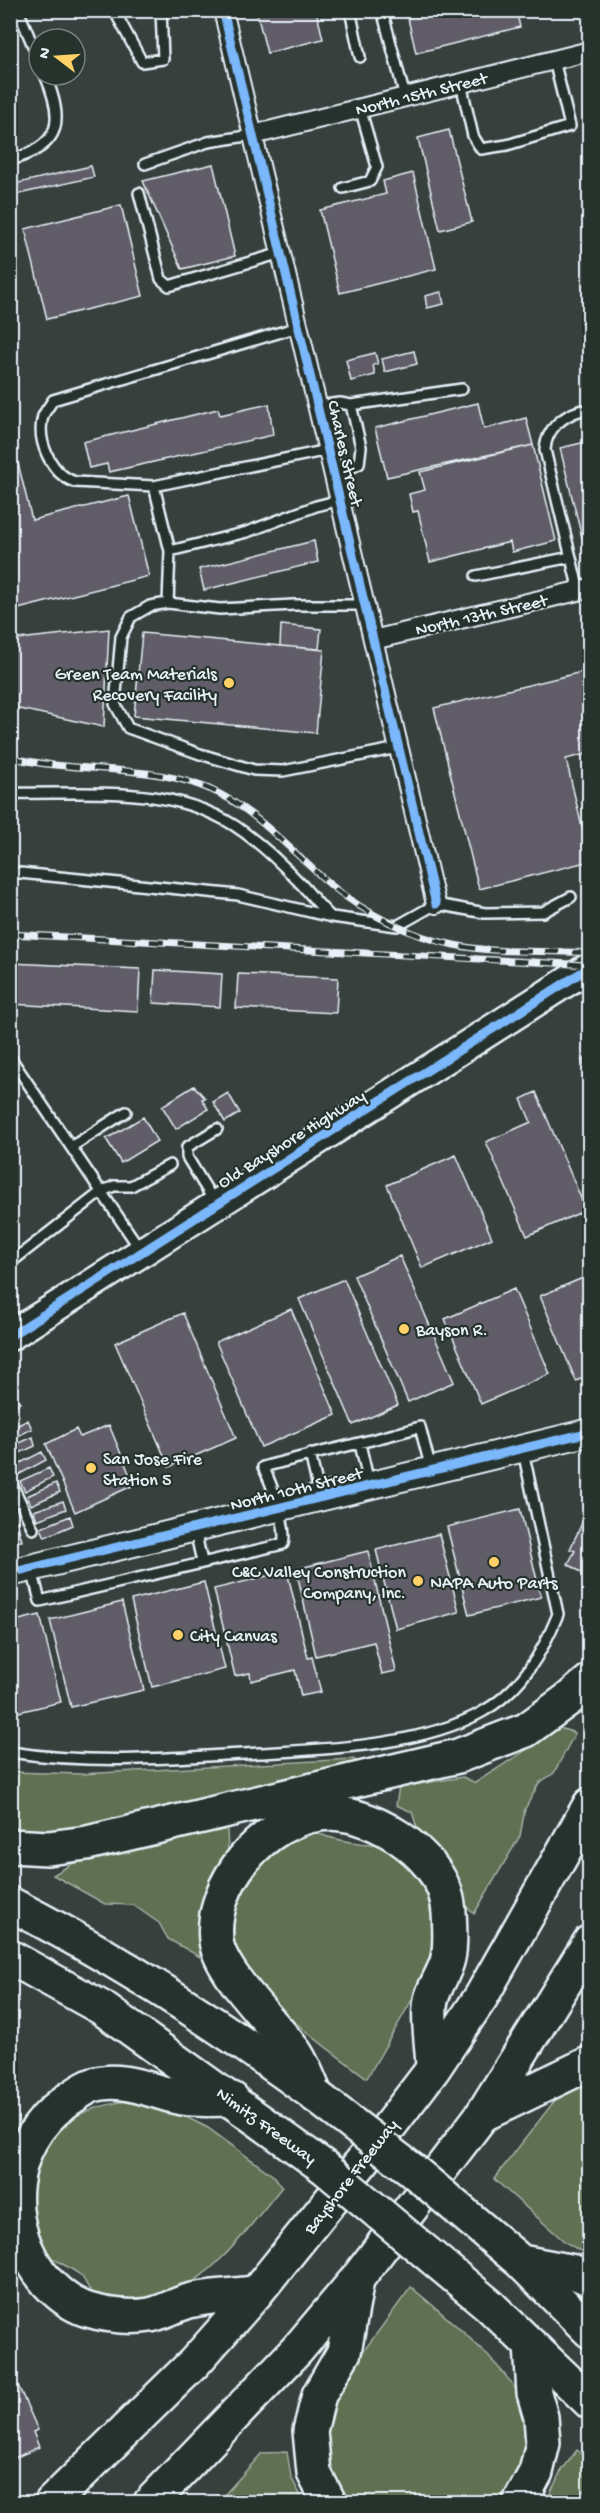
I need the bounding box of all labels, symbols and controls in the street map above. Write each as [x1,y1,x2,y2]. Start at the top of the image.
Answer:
north arrow [27,27,87,87]
text: N [35,45,57,61]
street label: North 15th Street [354,69,491,122]
street label: Charles Street [321,399,366,510]
street label: North 13th Street [414,591,551,642]
place label: Green Team Materials Recovery Facility [55,665,218,707]
marker: Green Team Materials Recovery Facility [222,676,236,690]
street label: Old Bayshore Highway [215,1086,370,1194]
place label: Bayson R. [415,1321,488,1342]
marker: Bayson R. [397,1322,411,1336]
place label: San Jose Fire Station 5 [103,1450,203,1492]
marker: San Jose Fire Station 5 [84,1461,98,1475]
street label: North 10th Street [228,1463,366,1517]
marker: NAPA Auto Parts [487,1555,501,1569]
place label: C&C Valley Construction Company, Inc. [232,1563,406,1605]
marker: C&C Valley Construction Company, Inc. [411,1574,425,1588]
place label: NAPA Auto Parts [430,1574,559,1595]
place label: City Canvas [190,1627,278,1648]
marker: City Canvas [171,1628,185,1642]
street label: Nimitz Freeway [211,2084,320,2171]
street label: Bayshore Freeway [300,2116,404,2240]

